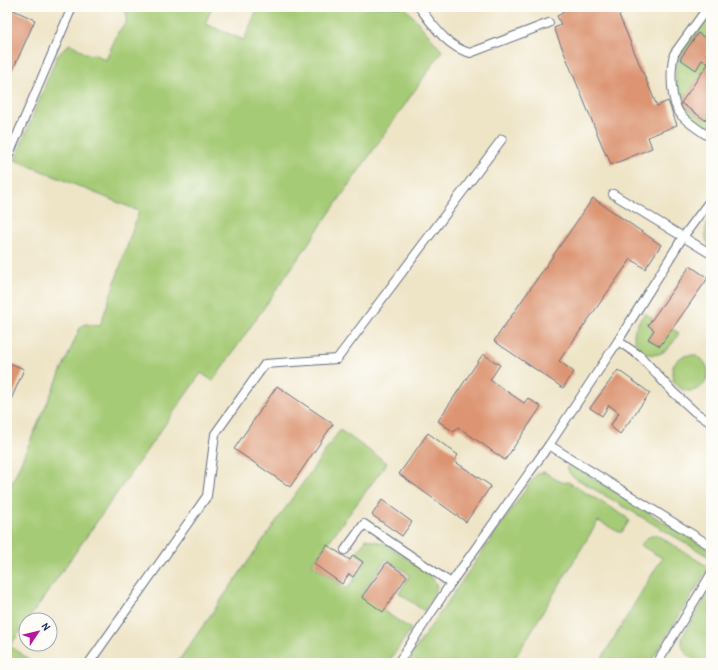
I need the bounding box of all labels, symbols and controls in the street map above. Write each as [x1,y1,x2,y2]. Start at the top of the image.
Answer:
north arrow [18,612,58,652]
text: N [39,620,54,633]

